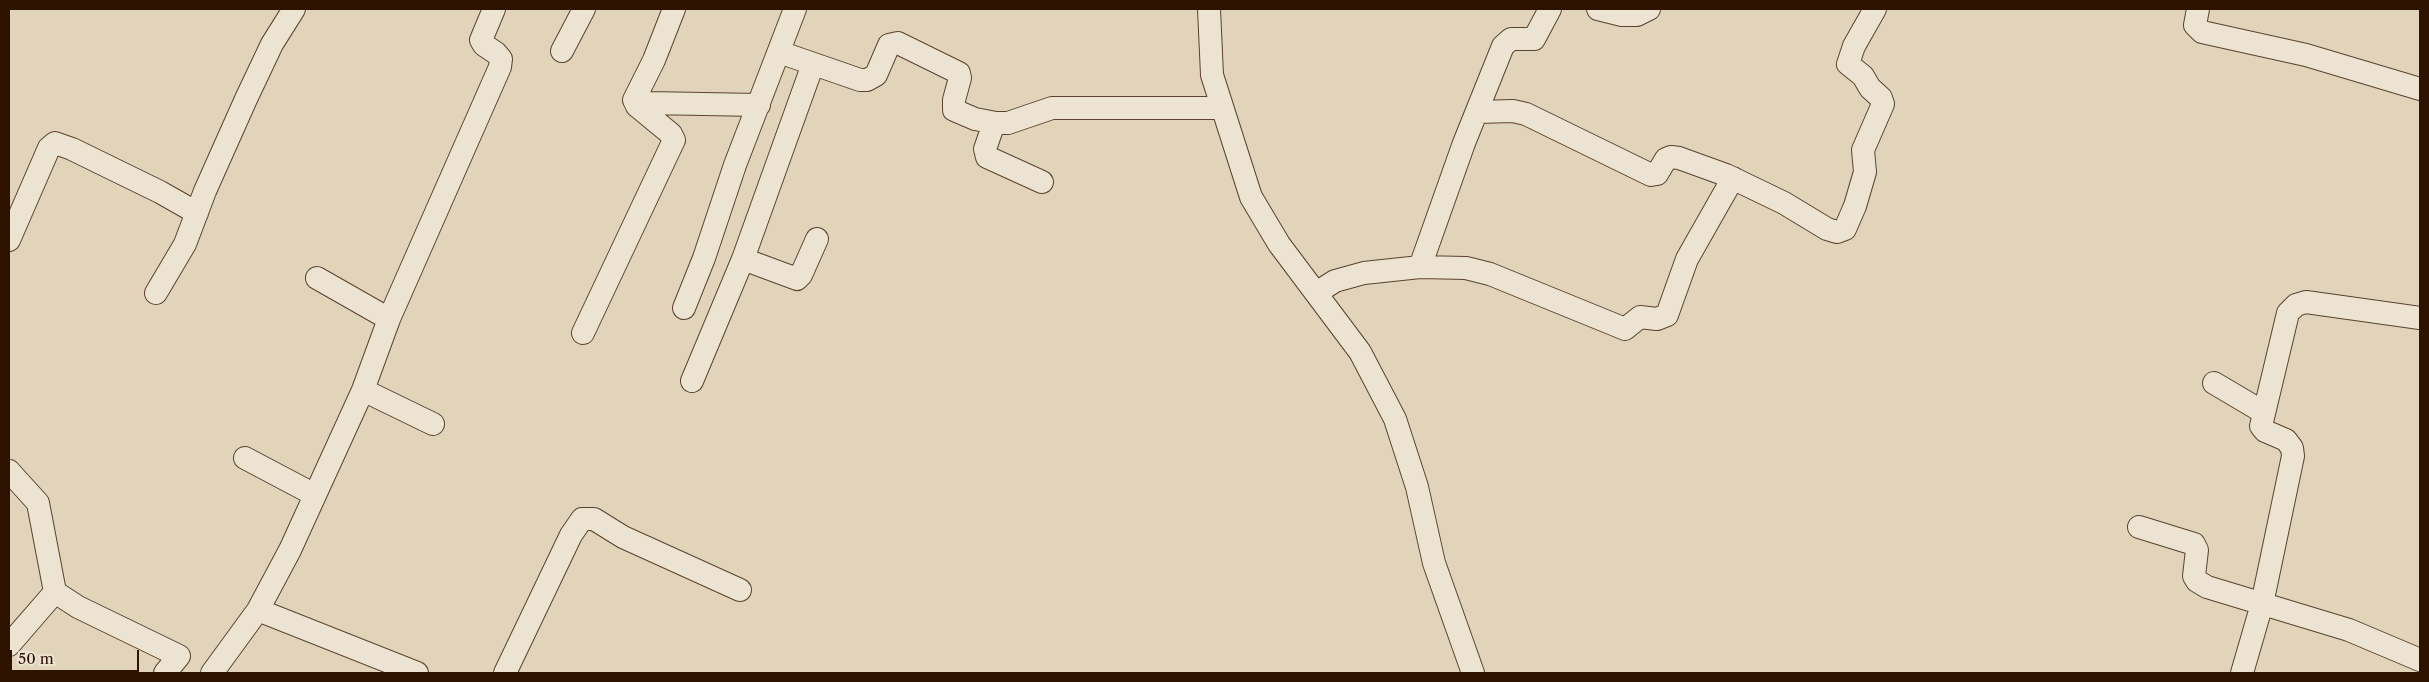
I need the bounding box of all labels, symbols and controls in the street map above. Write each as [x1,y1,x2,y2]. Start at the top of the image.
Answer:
scale bar [12,640,141,672]
text: 50 m [18,649,54,668]

